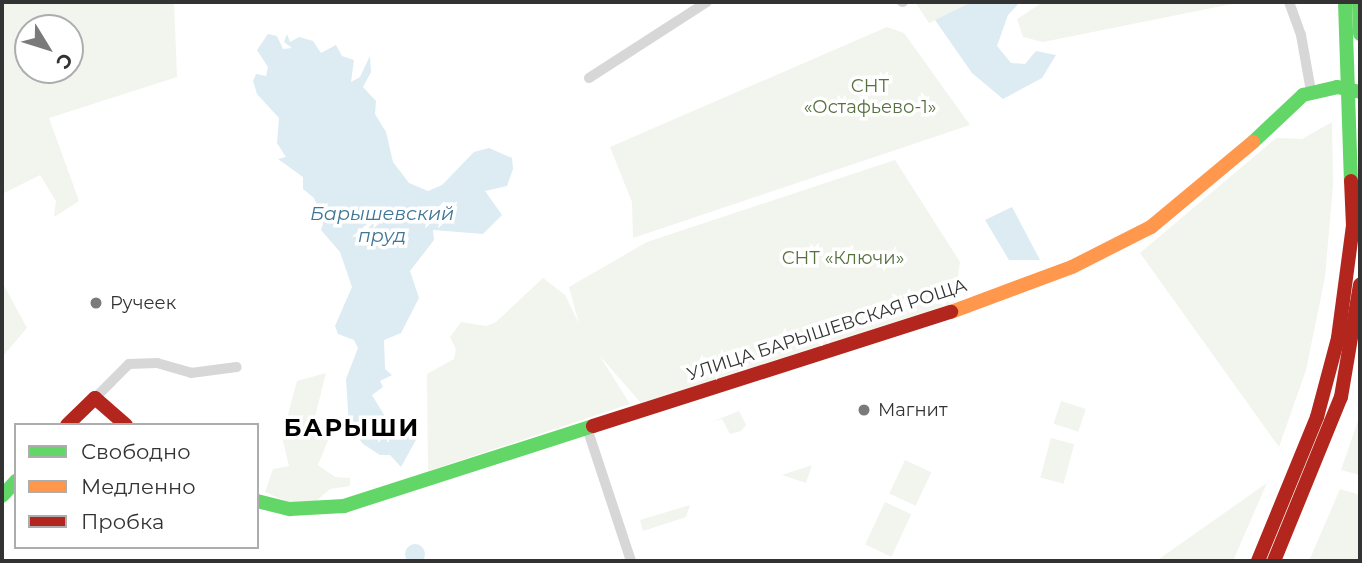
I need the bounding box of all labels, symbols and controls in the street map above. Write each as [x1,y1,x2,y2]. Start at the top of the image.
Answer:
north arrow [14,14,84,84]
text: С [51,48,78,74]
park label: СНТ «Остафьево-1» [804,76,936,119]
water label: Барышевский пруд [310,203,454,247]
park label: СНТ «Ключи» [782,247,904,269]
street label: УЛИЦА БАРЫШЕВСКАЯ РОЩА [684,275,970,385]
place label: Ручеек [110,292,176,314]
marker: Ручеек [88,295,104,311]
place label: Магнит [878,399,947,421]
marker: Магнит [856,402,872,418]
district label: БАРЫШИ [284,414,420,442]
legend [14,423,259,549]
text: Свободно [81,439,191,464]
text: Медленно [81,474,196,499]
text: Пробка [81,509,164,534]

